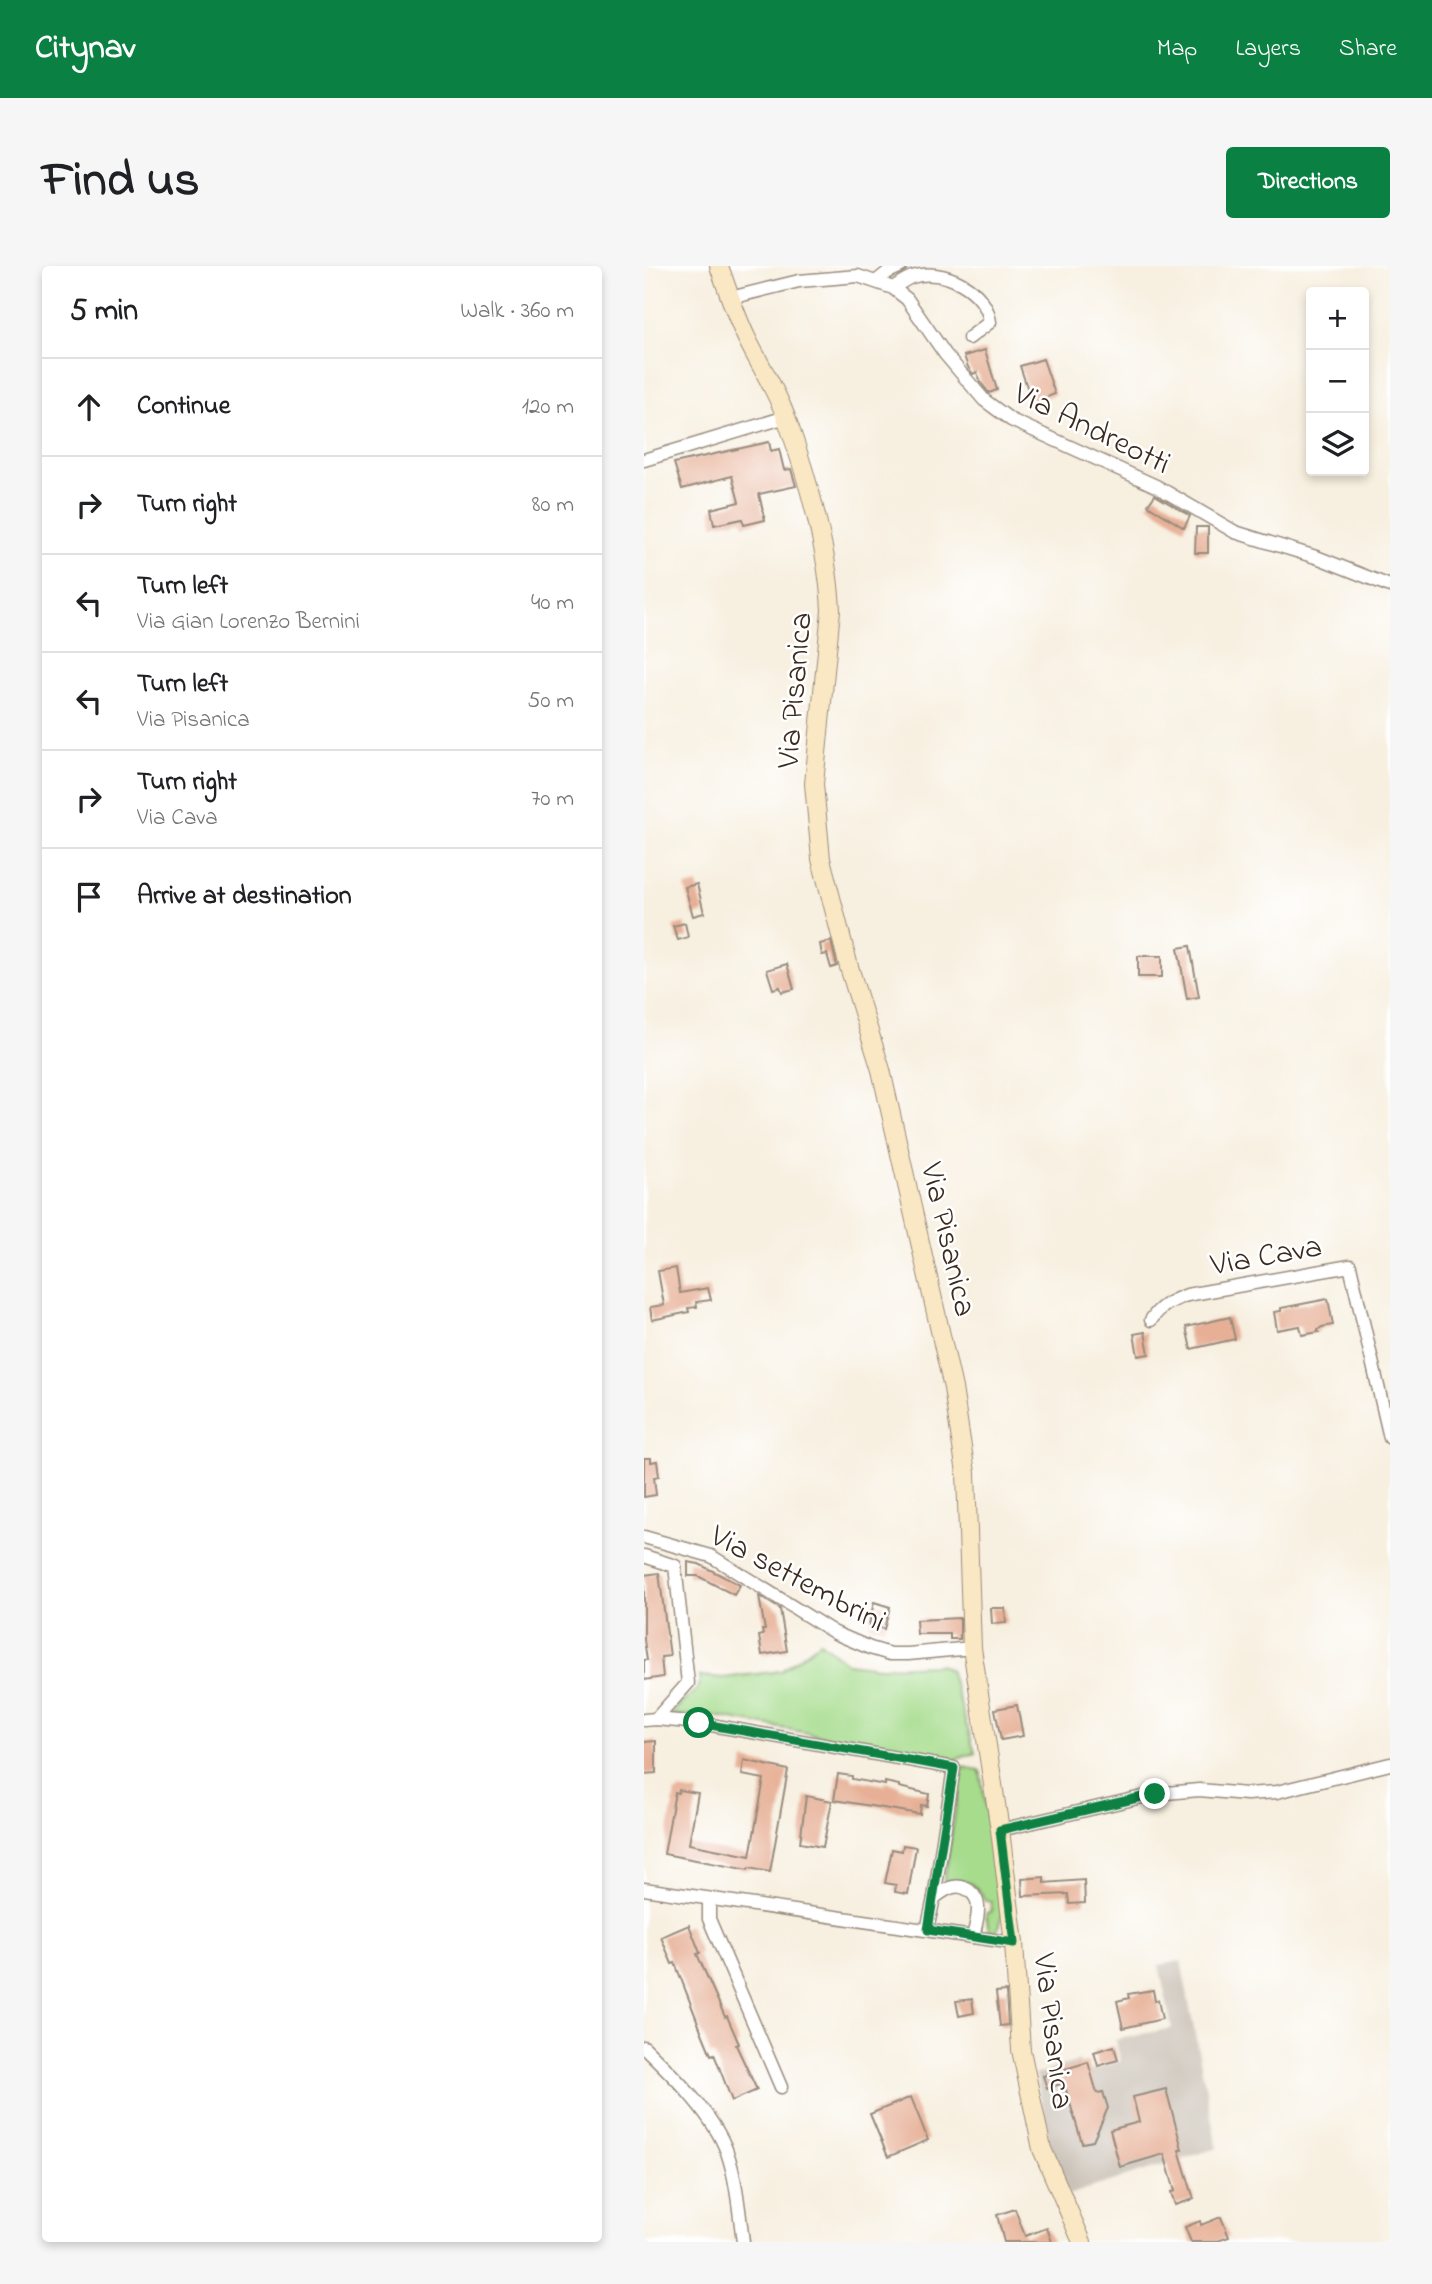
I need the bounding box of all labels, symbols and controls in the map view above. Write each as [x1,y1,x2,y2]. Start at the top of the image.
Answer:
text: Citynav [35,25,135,73]
text: Map [1157,32,1197,67]
text: Layers [1235,32,1301,67]
text: Share [1339,32,1397,67]
text: Find us [42,146,199,218]
button: Directions [1226,147,1390,218]
map controls [1306,287,1369,476]
button: + [1306,287,1369,350]
text: 5 min [70,290,138,334]
text: Walk · 360 m [460,295,574,328]
button: − [1306,350,1369,413]
street label: Via Andreotti [1004,371,1178,488]
icon: ahead [70,388,108,426]
text: Continue [137,388,230,426]
text: 120 m [522,391,574,424]
button: layers [1306,413,1369,476]
icon: right [70,486,108,524]
text: Turn right [137,486,237,524]
text: 80 m [532,489,574,522]
text: Turn left [137,568,228,606]
icon: left [70,584,108,622]
text: 40 m [531,587,574,620]
text: Via Gian Lorenzo Bernini [137,606,360,639]
street label: Via Pisanica [766,610,827,771]
text: Turn left [137,666,228,704]
icon: left [70,682,108,720]
text: 50 m [527,685,574,718]
text: Via Pisanica [137,704,250,737]
text: Turn right [137,764,237,802]
icon: right [70,780,108,818]
text: 70 m [531,783,574,816]
text: Via Cava [137,802,218,835]
icon: arrive [70,878,108,916]
text: Arrive at destination [137,878,352,916]
street label: Via Pisanica [906,1157,987,1321]
street label: Via Cava [1206,1225,1326,1291]
street label: Via settembrini [700,1514,894,1646]
route start [683,1707,714,1738]
route end [1139,1778,1170,1809]
street label: Via Pisanica [1019,1950,1084,2112]

